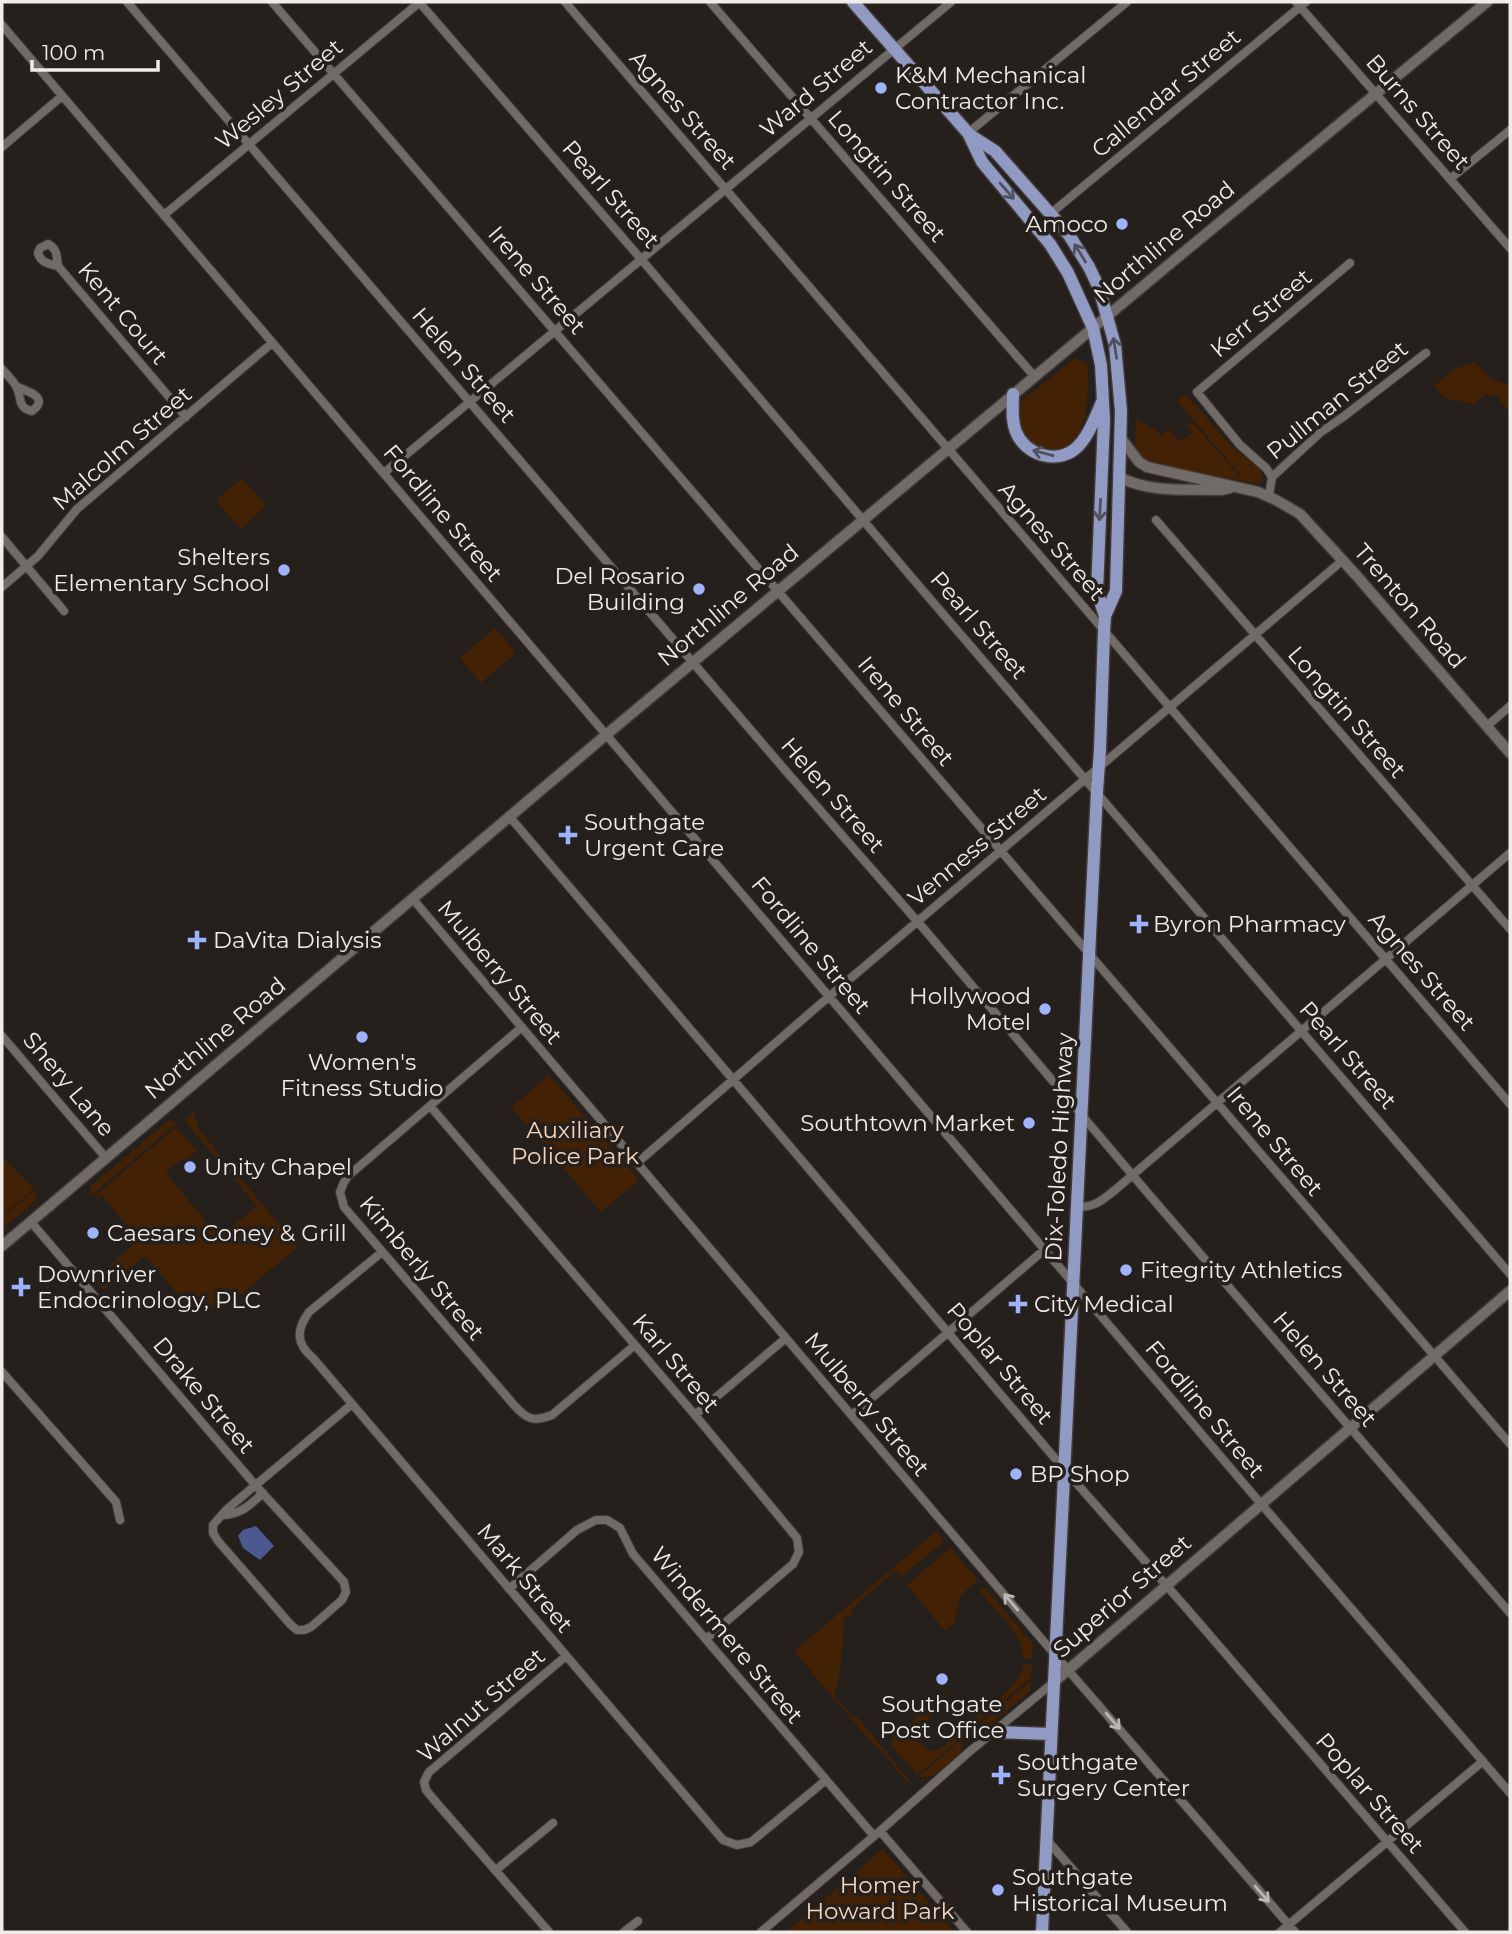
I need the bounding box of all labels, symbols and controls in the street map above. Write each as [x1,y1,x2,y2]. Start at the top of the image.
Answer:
street label: Callendar Street [1086,23,1246,163]
scale bar [32,28,158,72]
street label: Wesley Street [210,33,348,155]
street label: Ward Street [754,33,878,143]
text: 100 m [42,40,105,65]
street label: Agnes Street [624,45,742,175]
street label: Burns Street [1360,48,1476,176]
place label: K&M Mechanical Contractor Inc. [895,61,1086,115]
marker: K&M Mechanical Contractor Inc. [873,80,889,96]
street label: Longtin Street [822,104,952,248]
street label: Pearl Street [556,134,666,254]
street label: Northline Road [1088,175,1240,309]
one-way arrow [999,182,1015,200]
place label: Amoco [1026,210,1108,238]
marker: Amoco [1114,216,1130,232]
street label: Irene Street [482,220,592,340]
one-way arrow [1073,243,1087,263]
street label: Kent Court [72,256,174,370]
street label: Kerr Street [1205,263,1317,363]
street label: Helen Street [406,302,522,428]
street label: Pullman Street [1261,335,1413,465]
one-way arrow [1108,337,1121,360]
street label: Malcolm Street [47,380,197,516]
street label: Fordline Street [377,439,509,587]
one-way arrow [1032,446,1054,459]
street label: Agnes Street [993,476,1111,606]
one-way arrow [1093,498,1106,521]
street label: Northline Road [652,538,804,672]
street label: Trenton Road [1348,538,1472,674]
place label: Shelters Elementary School [53,543,270,597]
marker: Shelters Elementary School [276,562,292,578]
place label: Del Rosario Building [554,562,685,616]
street label: Pearl Street [924,565,1034,685]
marker: Del Rosario Building [691,581,707,597]
street label: Longtin Street [1282,640,1412,784]
street label: Irene Street [852,650,960,772]
street label: Helen Street [775,732,891,858]
street label: Venness Street [902,780,1052,912]
place label: Southgate Urgent Care [584,808,724,862]
marker: Southgate Urgent Care [558,825,578,845]
street label: Fordline Street [745,871,877,1019]
street label: Mulberry Street [432,894,568,1050]
street label: Agnes Street [1363,906,1481,1036]
place label: Byron Pharmacy [1153,910,1346,938]
marker: Byron Pharmacy [1131,916,1147,932]
place label: DaVita Dialysis [213,926,381,954]
marker: DaVita Dialysis [187,930,207,950]
street label: Northline Road [139,971,291,1105]
place label: Hollywood Motel [909,982,1031,1036]
street label: Pearl Street [1293,995,1403,1115]
marker: Hollywood Motel [1037,1001,1053,1017]
street label: Shery Lane [17,1026,121,1142]
marker: Women's Fitness Studio [354,1029,370,1045]
street label: Dix-Toledo Highway [1039,1031,1079,1262]
place label: Women's Fitness Studio [281,1048,443,1102]
street label: Irene Street [1221,1080,1329,1202]
place label: Southtown Market [800,1109,1015,1137]
marker: Southtown Market [1021,1115,1037,1131]
park label: Auxiliary Police Park [511,1116,639,1170]
place label: Unity Chapel [204,1153,352,1181]
marker: Unity Chapel [182,1159,198,1175]
street label: Kimberly Street [354,1190,490,1346]
place label: Caesars Coney & Grill [107,1219,347,1247]
marker: Caesars Coney & Grill [85,1225,101,1241]
place label: Fitegrity Athletics [1140,1256,1342,1284]
place label: Downriver Endocrinology, PLC [37,1260,261,1314]
marker: Fitegrity Athletics [1118,1262,1134,1278]
marker: Downriver Endocrinology, PLC [11,1277,31,1297]
place label: City Medical [1034,1290,1174,1318]
marker: City Medical [1008,1294,1028,1314]
street label: Poplar Street [941,1296,1059,1430]
street label: Helen Street [1267,1306,1383,1432]
street label: Karl Street [627,1308,725,1418]
street label: Mulberry Street [799,1326,935,1482]
street label: Drake Street [147,1331,261,1459]
street label: Fordline Street [1139,1335,1271,1483]
place label: BP Shop [1030,1460,1130,1488]
marker: BP Shop [1008,1466,1024,1482]
street label: Mark Street [471,1518,579,1638]
street label: Superior Street [1047,1529,1197,1663]
street label: Windermere Street [645,1541,809,1729]
one-way arrow [1003,1594,1019,1612]
street label: Walnut Street [411,1642,551,1768]
marker: Southgate Post Office [934,1671,950,1687]
place label: Southgate Post Office [880,1690,1004,1744]
one-way arrow [1105,1712,1121,1730]
street label: Poplar Street [1310,1727,1430,1859]
place label: Southgate Surgery Center [1017,1748,1190,1802]
marker: Southgate Surgery Center [991,1765,1011,1785]
place label: Southgate Historical Museum [1012,1863,1228,1917]
park label: Homer Howard Park [805,1871,955,1925]
marker: Southgate Historical Museum [990,1882,1006,1898]
one-way arrow [1254,1884,1270,1902]

